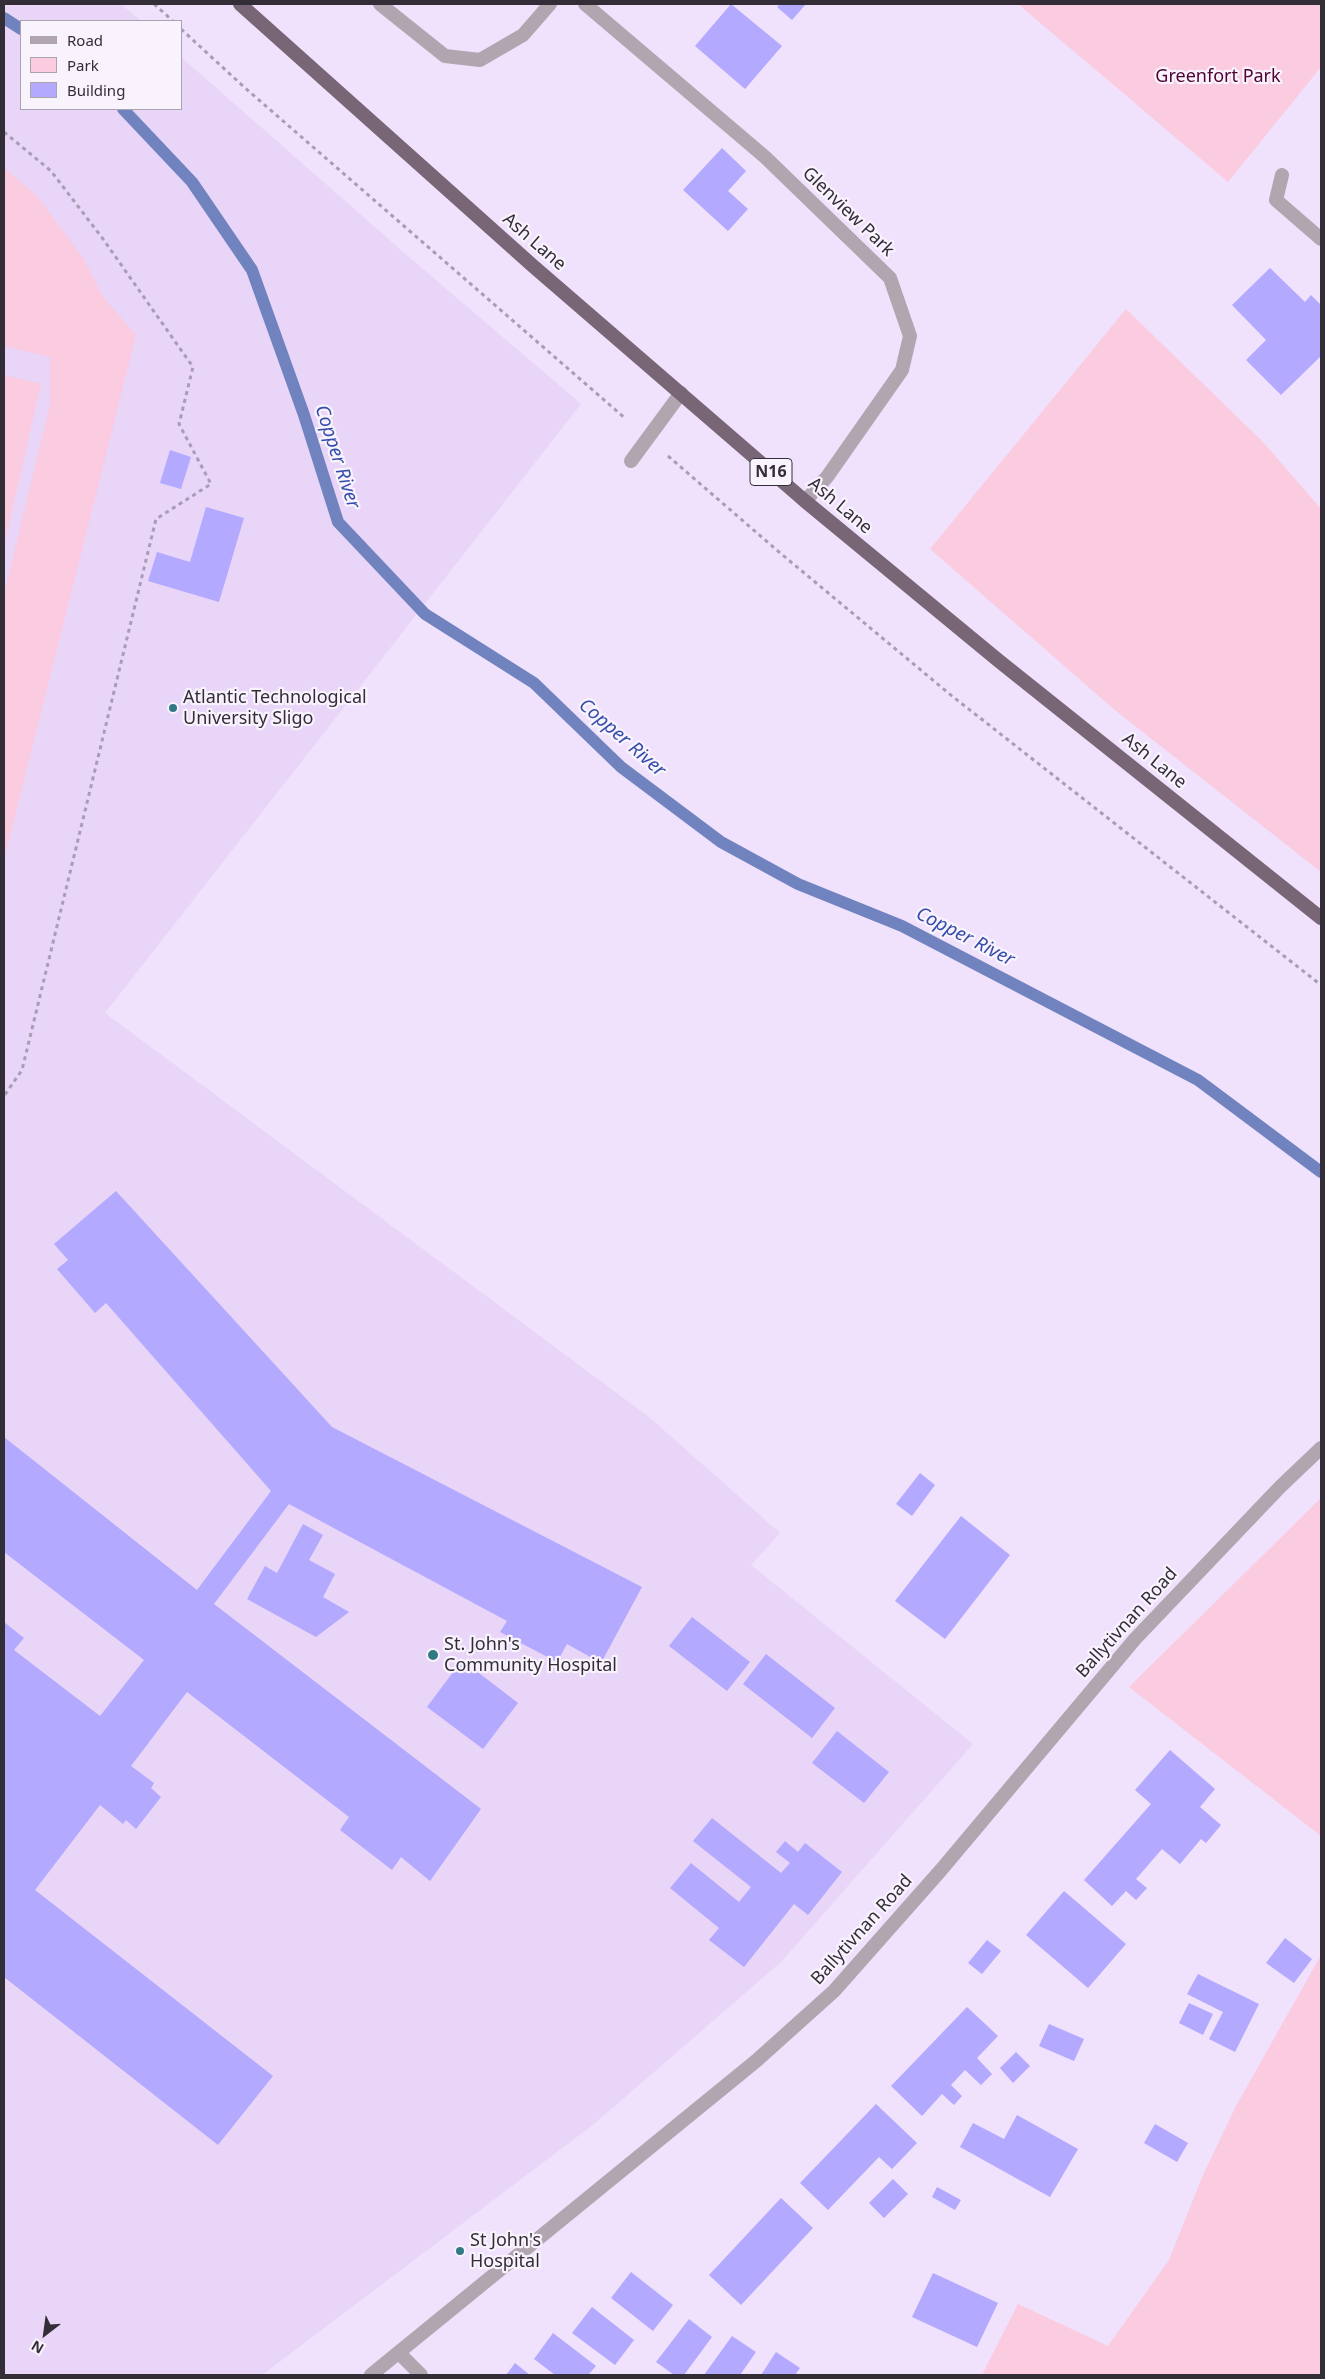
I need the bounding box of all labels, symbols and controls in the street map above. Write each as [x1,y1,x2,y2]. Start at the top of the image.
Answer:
legend [20,20,182,110]
text: Road [67,30,103,50]
text: Park [67,55,99,75]
park label: Greenfort Park [1155,66,1281,88]
text: Building [67,80,125,100]
street label: Glenview Park [798,163,898,261]
street label: Ash Lane [498,209,570,275]
water label: Copper River [310,402,364,512]
road number: N16 [750,458,792,486]
street label: Ash Lane [804,473,876,539]
place label: Atlantic Technological University Sligo [183,687,367,730]
water label: Copper River [574,694,670,782]
marker: Atlantic Technological University Sligo [167,702,179,714]
street label: Ash Lane [1117,728,1191,794]
water label: Copper River [912,902,1018,972]
street label: Ballytivnan Road [1072,1563,1182,1683]
place label: St. John's Community Hospital [444,1634,617,1676]
marker: St. John's Community Hospital [426,1648,440,1662]
street label: Ballytivnan Road [807,1870,917,1990]
place label: St John's Hospital [470,2230,541,2272]
marker: St John's Hospital [454,2245,466,2257]
north arrow [20,2309,70,2359]
text: N [28,2336,47,2359]

